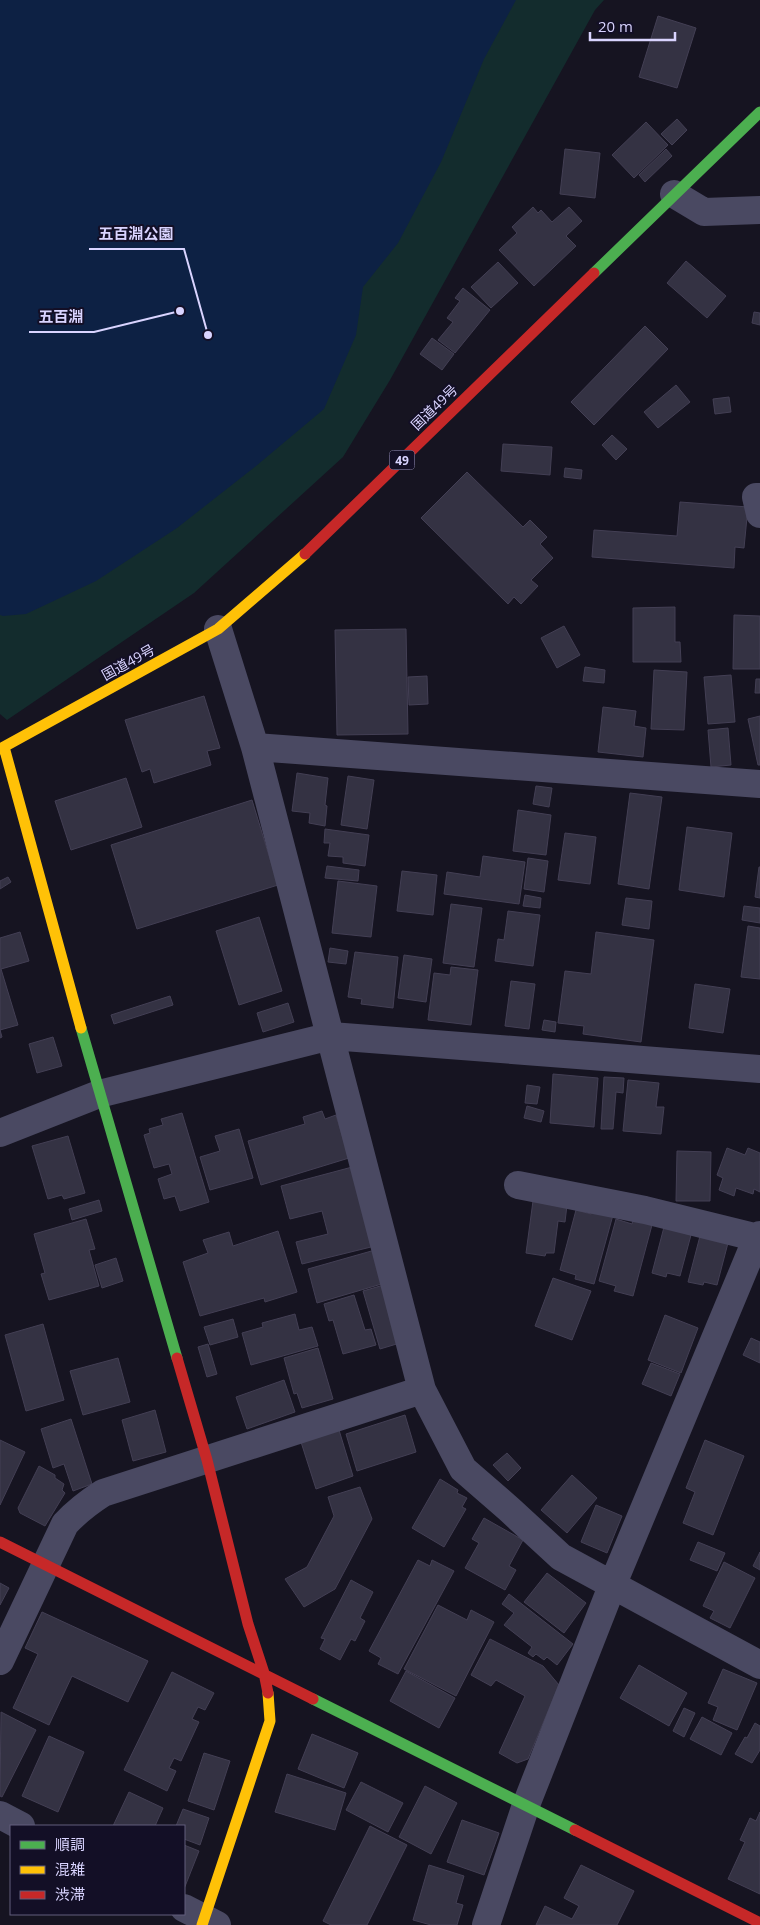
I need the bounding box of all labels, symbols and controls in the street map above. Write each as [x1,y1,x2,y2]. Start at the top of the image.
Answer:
scale bar [590,10,675,42]
text: 20 m [598,16,633,36]
callout: 五百淵公園 [89,219,184,249]
text: 五百淵公園 [98,223,174,243]
callout: 五百淵 [29,302,94,332]
text: 五百淵 [38,306,84,326]
street label: 国道49号 [407,380,461,434]
road number: 49 [390,450,414,470]
street label: 国道49号 [98,640,158,684]
legend [10,1825,185,1915]
text: 順調 [55,1834,85,1854]
text: 混雑 [55,1859,85,1879]
text: 渋滞 [55,1884,85,1904]

